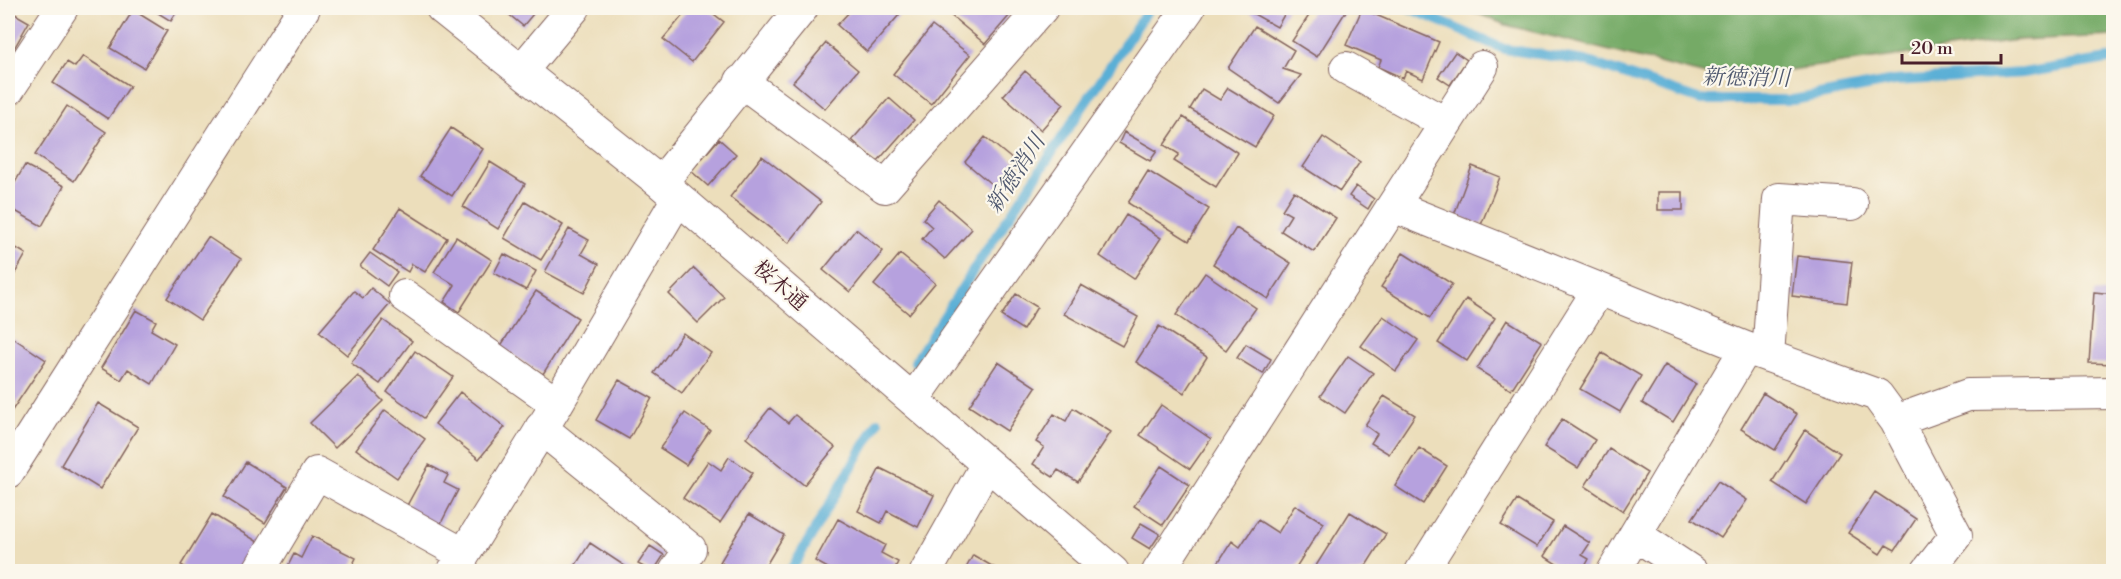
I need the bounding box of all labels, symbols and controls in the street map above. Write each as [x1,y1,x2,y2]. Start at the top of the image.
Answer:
scale bar [1902,27,2001,65]
text: 20 m [1911,37,1953,60]
water label: 新徳消川 [1702,64,1792,92]
water label: 新徳消川 [981,128,1052,218]
street label: 桜木通 [748,256,812,316]

